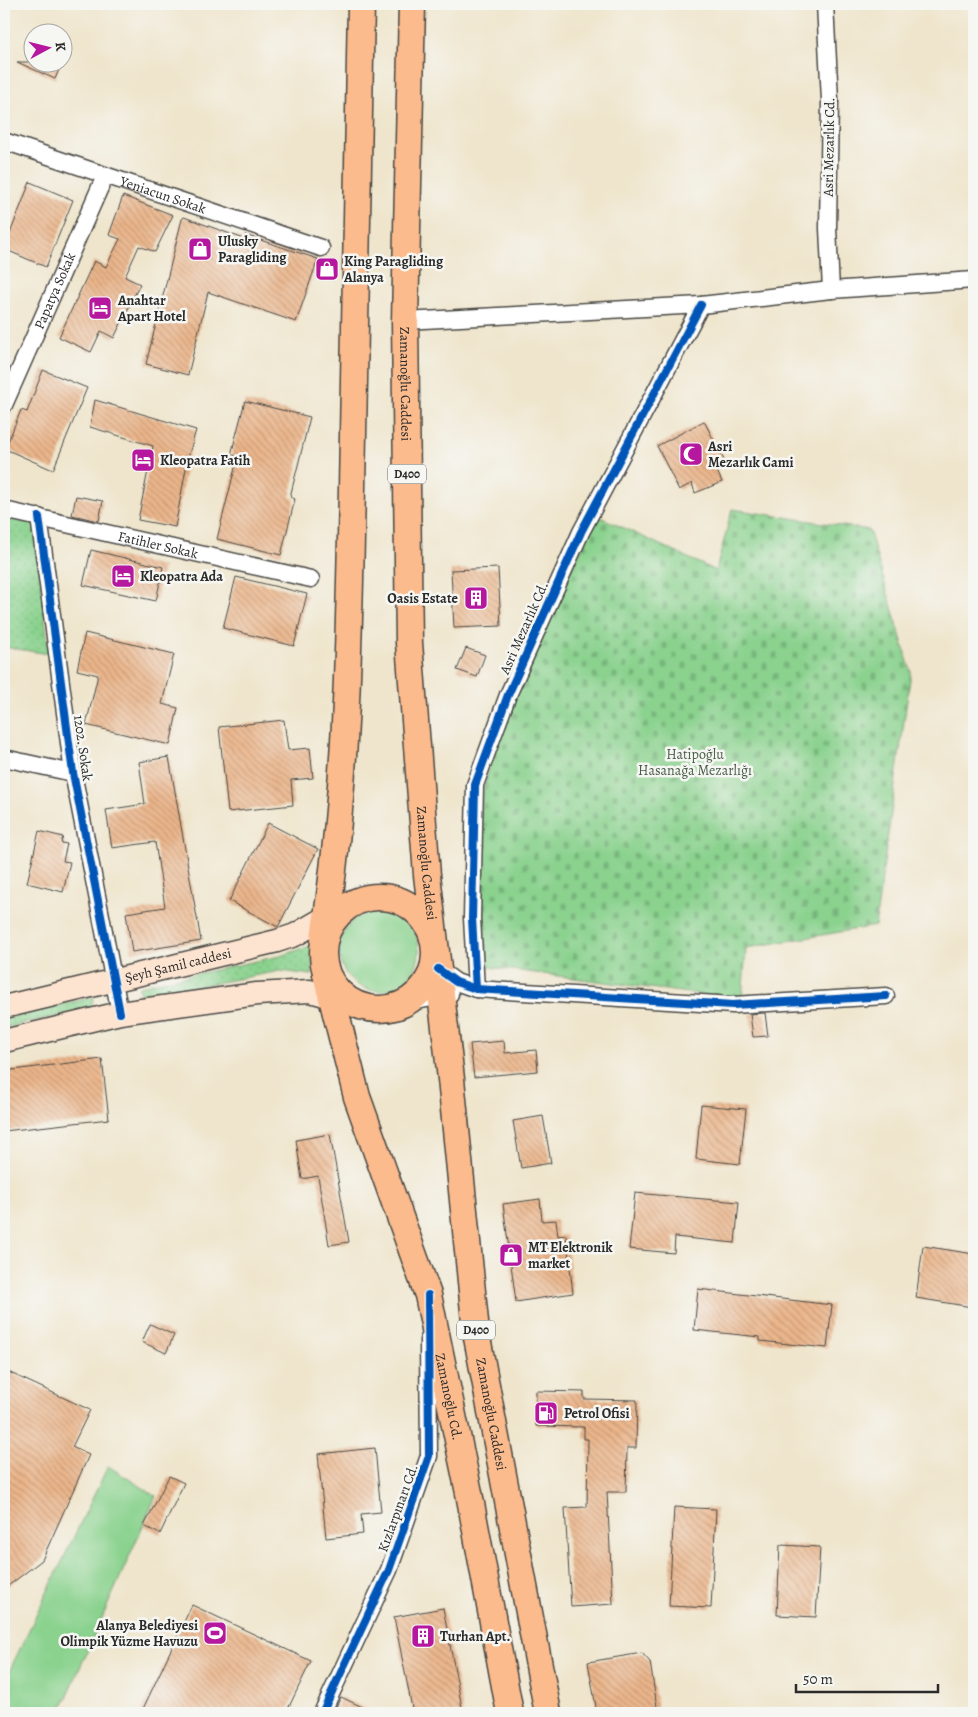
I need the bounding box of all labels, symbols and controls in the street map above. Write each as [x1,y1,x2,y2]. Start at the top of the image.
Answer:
north arrow [22,22,72,72]
text: K [50,41,70,53]
street label: Asri Mezarlık Cd. [819,97,839,198]
street label: Yeniacun Sokak [117,171,209,218]
place label: Ulusky Paragliding [218,232,287,267]
shop icon: Ulusky Paragliding [187,236,213,262]
street label: Papatya Sokak [29,249,80,332]
place label: King Paragliding Alanya [343,252,444,287]
shop icon: King Paragliding Alanya [314,256,340,282]
place label: Anahtar Apart Hotel [117,291,186,326]
hotel icon: Anahtar Apart Hotel [87,295,113,321]
street label: Zamanoğlu Caddesi [396,327,416,441]
place label: Asri Mezarlık Cami [707,437,793,472]
mosque icon: Asri Mezarlık Cami [678,441,704,467]
hotel icon: Kleopatra Fatih [130,447,156,473]
place label: Kleopatra Fatih [160,451,251,470]
road number: D400 [388,464,426,484]
street label: Fatihler Sokak [116,526,200,563]
hotel icon: Kleopatra Ada [110,563,136,589]
place label: Kleopatra Ada [140,567,223,586]
street label: Asri Mezarlık Cd. [495,579,553,678]
building icon: Oasis Estate [463,585,489,611]
place label: Oasis Estate [387,589,459,608]
street label: 1202. Sokak [69,714,97,782]
park label: Hatipoğlu Hasanağa Mezarlığı [638,745,752,780]
street label: Zamanoğlu Caddesi [412,805,442,921]
street label: Şeyh Şamil caddesi [123,943,233,987]
place label: MT Elektronik market [528,1238,613,1273]
shop icon: MT Elektronik market [498,1242,524,1268]
road number: D400 [457,1320,495,1340]
street label: Zamanoğlu Cd. [431,1351,467,1442]
street label: Zamanoğlu Caddesi [472,1356,511,1472]
fuel station icon: Petrol Ofisi [533,1400,559,1426]
place label: Petrol Ofisi [564,1404,630,1423]
street label: Kızlarpınarı Cd. [373,1461,423,1555]
place label: Alanya Belediyesi Olimpik Yüzme Havuzu [60,1616,198,1651]
sports icon: Alanya Belediyesi Olimpik Yüzme Havuzu [202,1620,228,1646]
building icon: Turhan Apt. [410,1623,436,1649]
place label: Turhan Apt. [440,1627,510,1646]
scale bar [796,1662,938,1694]
text: 50 m [803,1669,833,1689]

